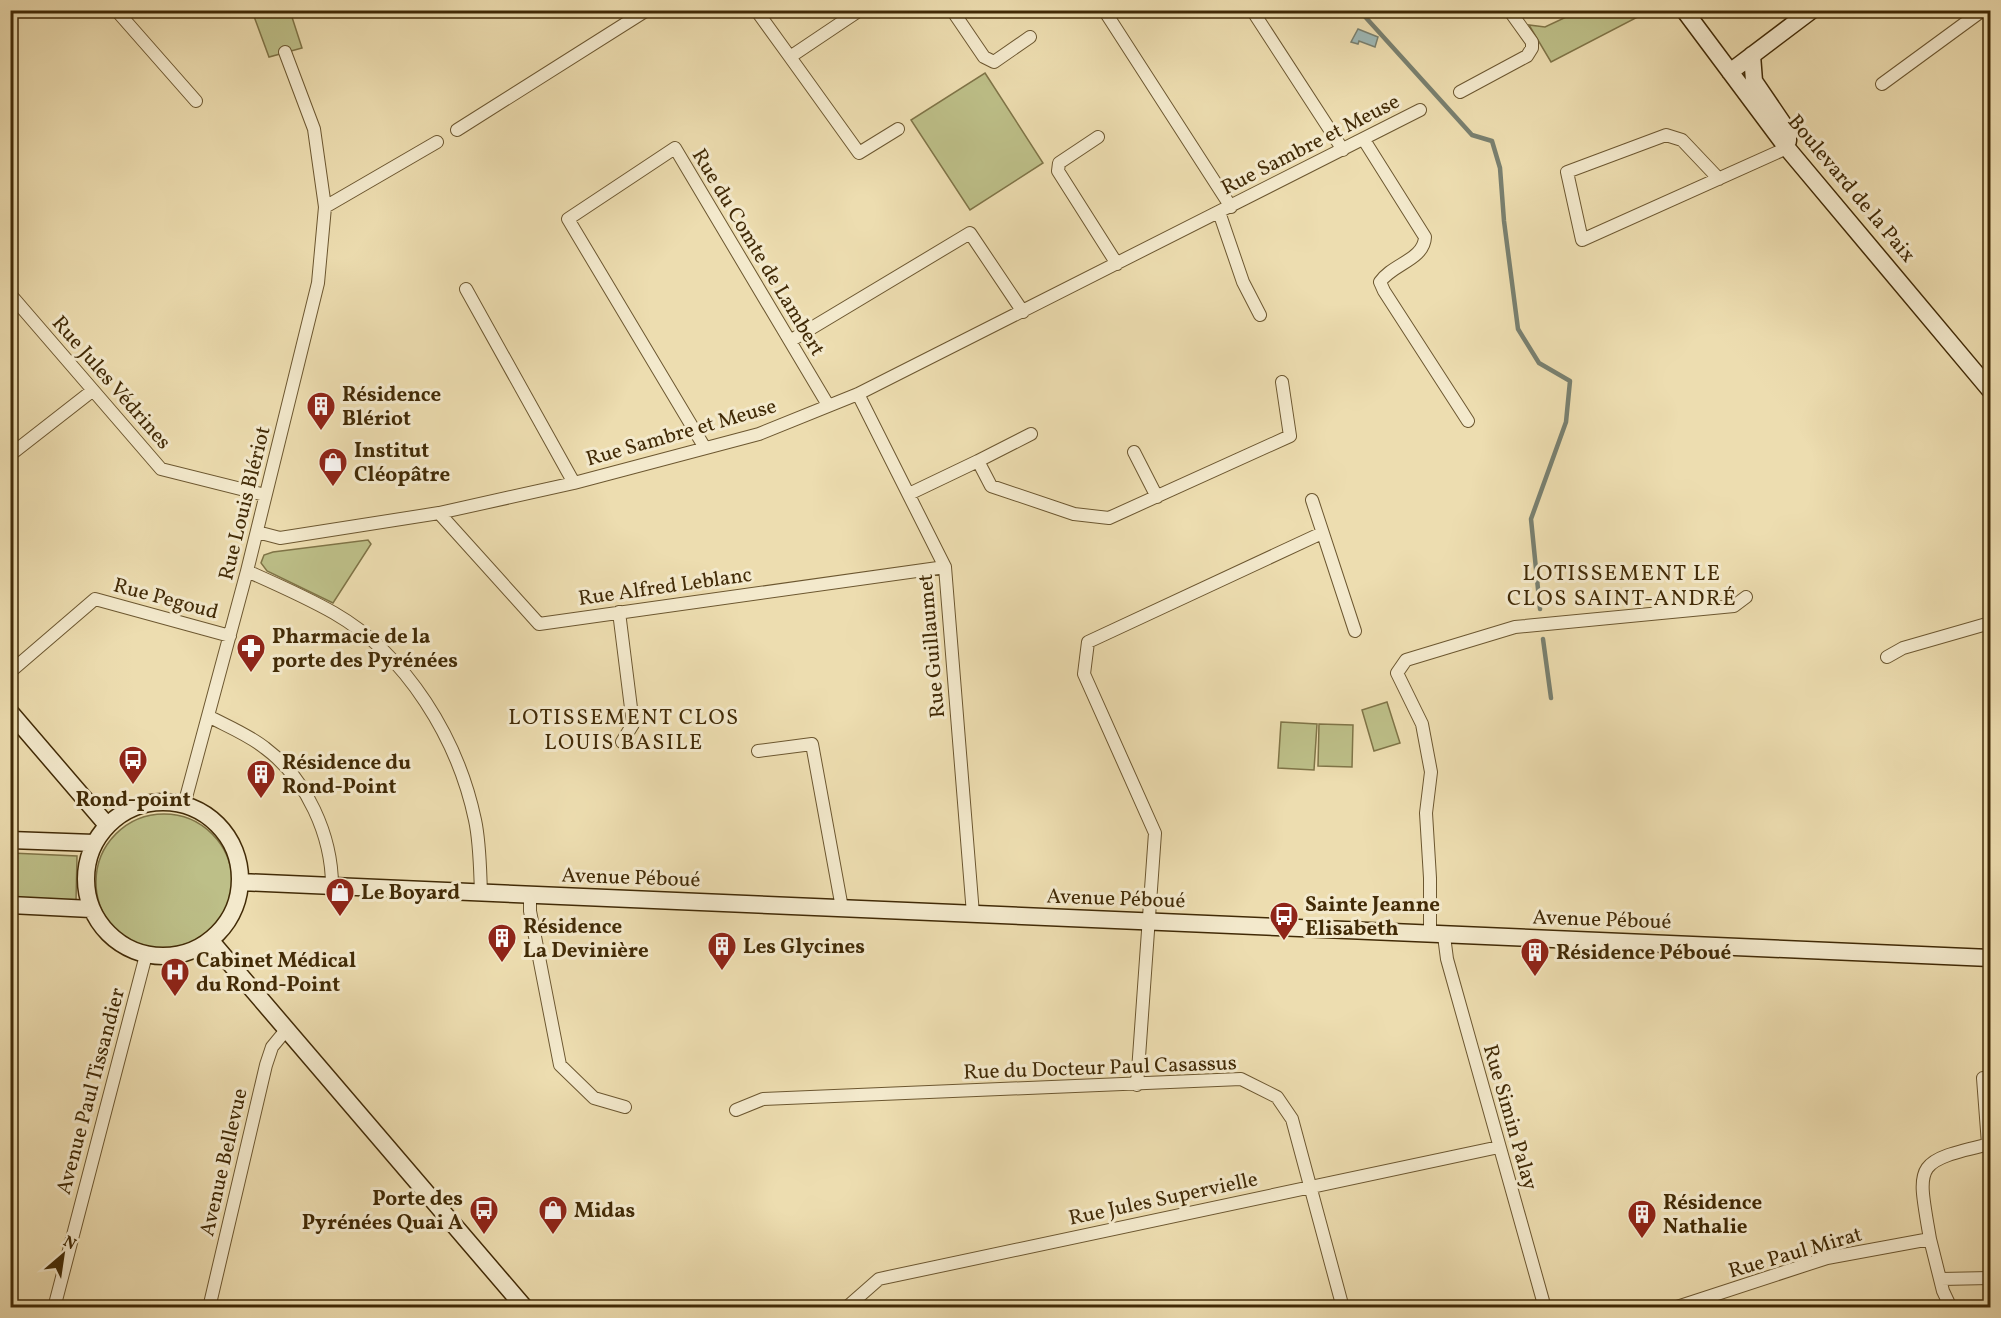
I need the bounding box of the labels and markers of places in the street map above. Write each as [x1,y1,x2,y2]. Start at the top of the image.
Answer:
place label: Résidence Blériot [342,381,441,434]
building icon: Résidence Blériot [305,390,337,432]
place label: Institut Cléopâtre [354,437,450,490]
shop icon: Institut Cléopâtre [317,446,349,488]
place label: Pharmacie de la porte des Pyrénées [272,623,458,676]
pharmacy icon: Pharmacie de la porte des Pyrénées [235,632,267,674]
bus stop icon: Rond-point [117,744,149,786]
place label: Résidence du Rond-Point [282,749,411,802]
building icon: Résidence du Rond-Point [245,758,277,800]
place label: Rond-point [75,786,191,815]
shop icon: Le Boyard [324,876,356,918]
place label: Le Boyard [361,879,460,908]
place label: Sainte Jeanne Elisabeth [1305,891,1440,944]
bus stop icon: Sainte Jeanne Elisabeth [1268,900,1300,942]
place label: Résidence La Devinière [523,913,649,966]
building icon: Résidence La Devinière [486,922,518,964]
building icon: Les Glycines [706,930,738,972]
place label: Les Glycines [743,933,865,962]
building icon: Résidence Péboué [1519,936,1551,978]
place label: Résidence Péboué [1556,939,1731,968]
place label: Cabinet Médical du Rond-Point [196,947,356,1000]
hospital icon: Cabinet Médical du Rond-Point [159,956,191,998]
place label: Porte des Pyrénées Quai A [302,1185,463,1238]
place label: Résidence Nathalie [1663,1189,1762,1242]
bus stop icon: Porte des Pyrénées Quai A [468,1194,500,1236]
shop icon: Midas [537,1194,569,1236]
place label: Midas [574,1197,635,1226]
building icon: Résidence Nathalie [1626,1198,1658,1240]

